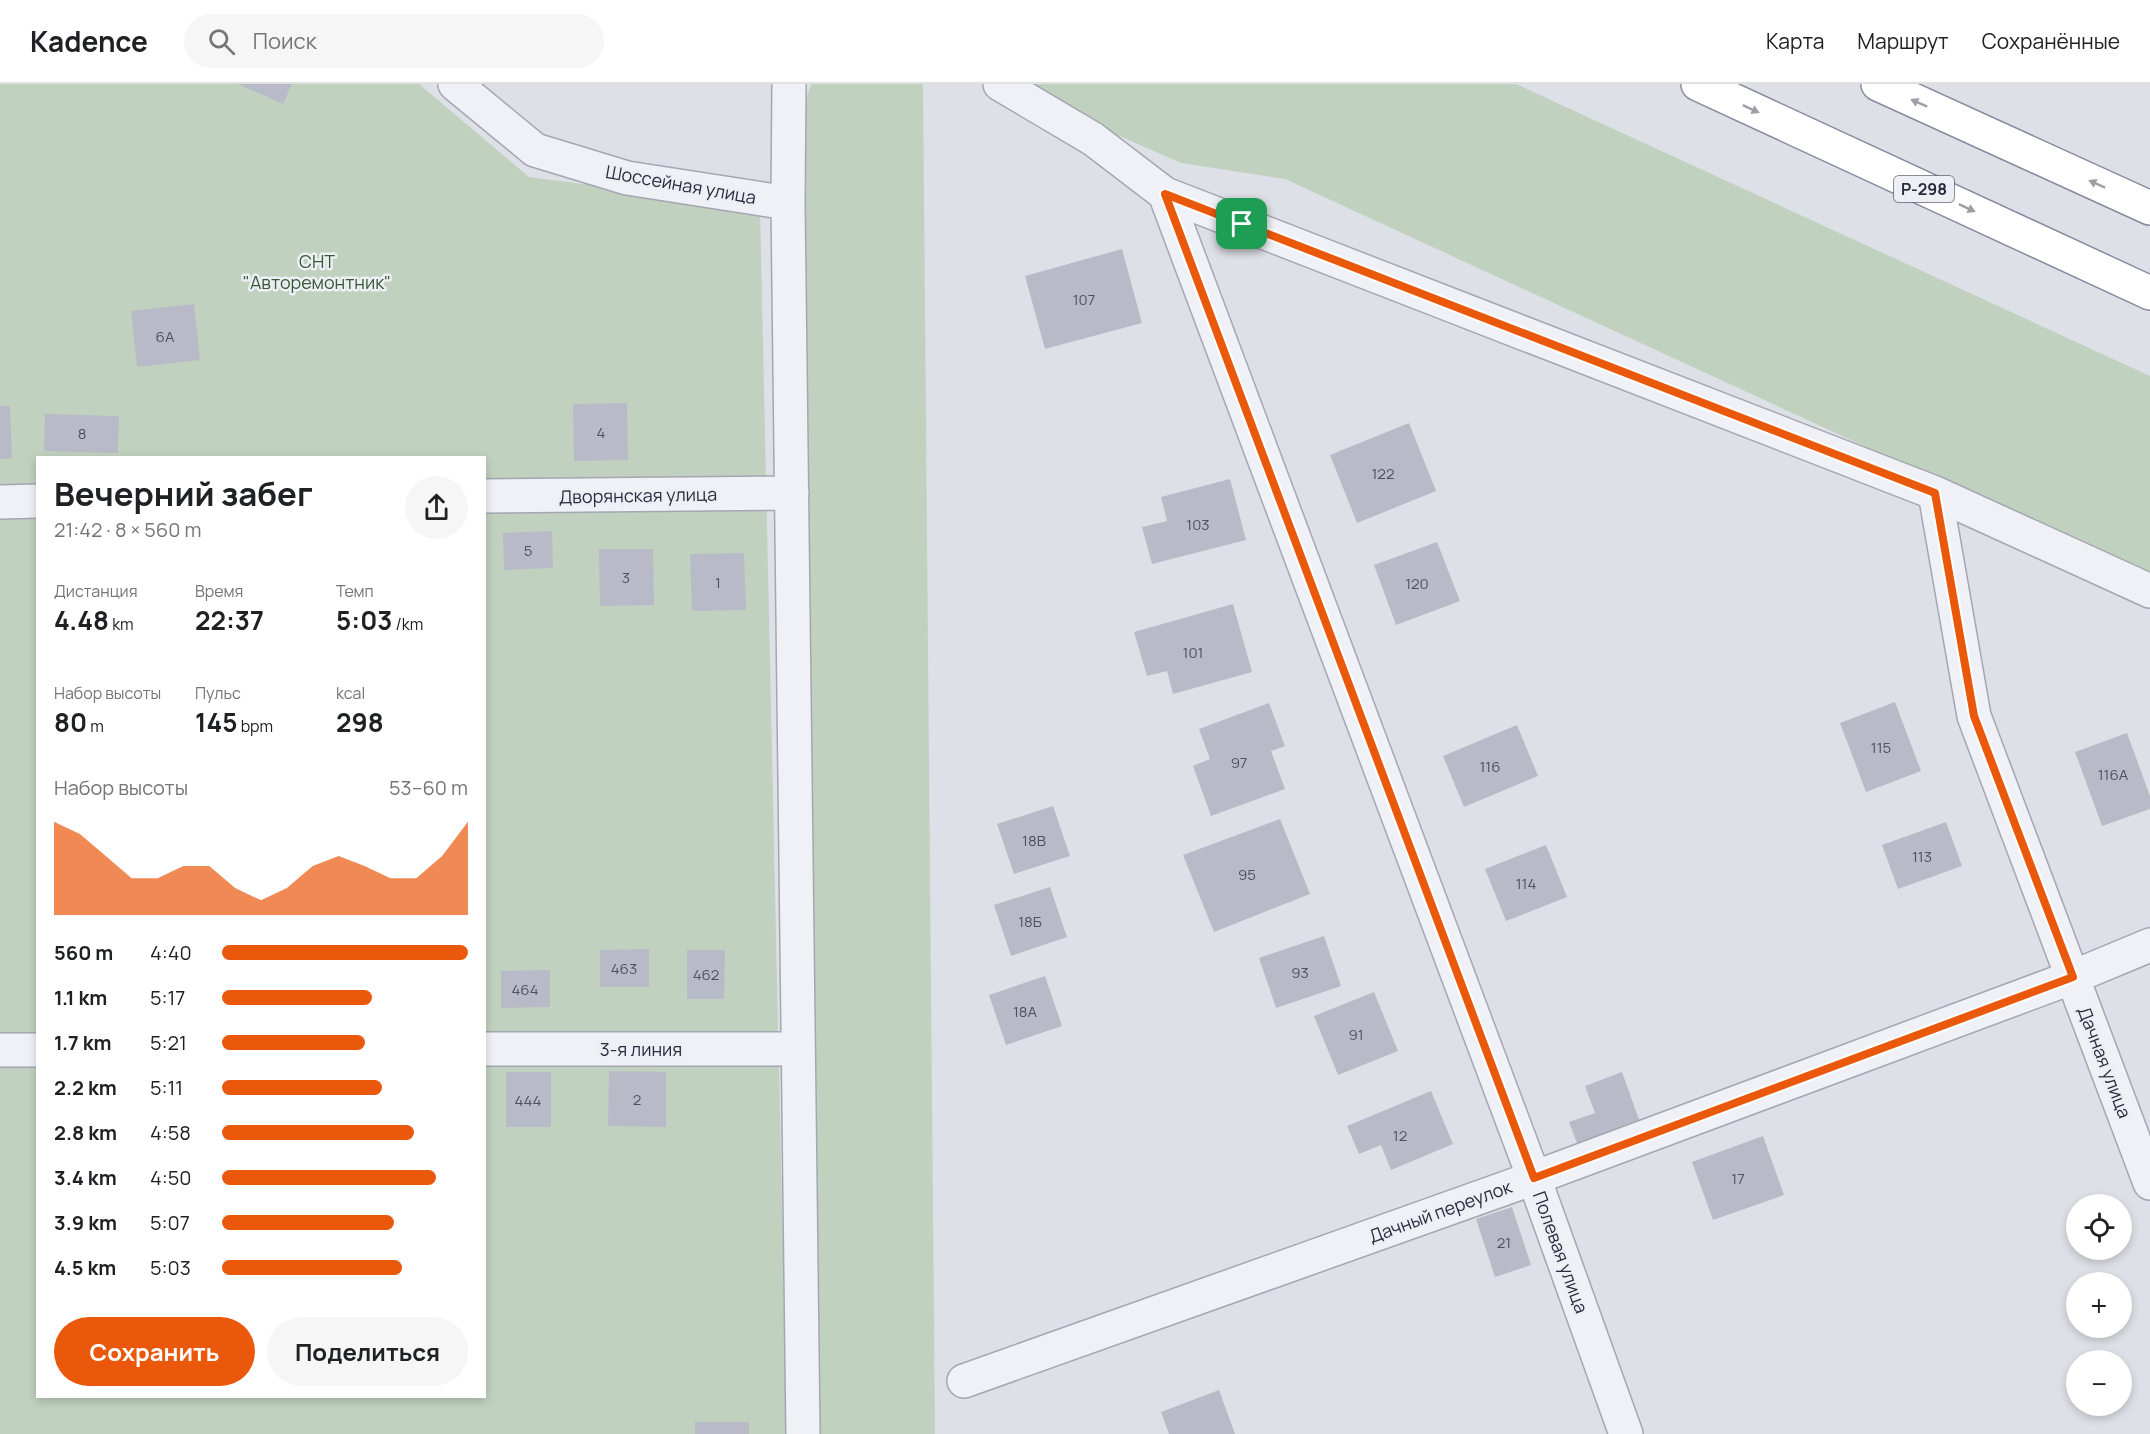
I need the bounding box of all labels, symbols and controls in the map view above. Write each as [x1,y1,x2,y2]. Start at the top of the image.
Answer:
search box [184,14,604,68]
text: Kadence [30,22,148,60]
icon: search [205,25,238,58]
text: Поиск [253,26,317,56]
text: Карта [1766,27,1824,55]
text: Маршрут [1857,27,1949,55]
text: Сохранённые [1982,27,2120,55]
one-way arrow [1910,98,1928,108]
one-way arrow [1743,104,1760,113]
street label: Шоссейная улица [604,159,758,209]
road number: Р-298 [1894,176,1954,202]
one-way arrow [2088,179,2105,188]
pin [1216,198,1267,249]
one-way arrow [1958,204,1975,213]
icon: arrive [1225,207,1258,240]
park label: СНТ "Авторемонтник" [243,249,391,294]
house number: 107 [1073,289,1095,310]
house number: 6А [156,326,175,347]
house number: 4 [597,422,606,443]
house number: 8 [78,423,86,444]
house number: 122 [1372,463,1394,484]
text: Вечерний забег [54,471,313,516]
button: share [405,476,468,539]
street label: Дворянская улица [559,482,717,508]
house number: 103 [1186,514,1210,535]
text: 21:42 · 8 × 560 m [54,516,201,543]
house number: 5 [524,540,532,561]
house number: 3 [622,567,630,588]
house number: 1 [715,572,721,593]
house number: 120 [1405,573,1429,594]
text: Дистанция [54,580,138,602]
text: Время [195,580,243,602]
text: Темп [336,580,374,602]
text: 4.48 [54,602,109,638]
text: 22:37 [195,602,264,638]
text: 5:03 [336,602,392,638]
text: km [109,613,134,635]
text: /km [392,613,423,635]
house number: 101 [1183,642,1203,663]
text: Набор высоты [54,682,161,704]
text: Пульс [195,682,241,704]
text: kcal [336,682,365,704]
text: 80 [54,704,87,740]
text: 145 [195,704,237,740]
text: 298 [336,704,384,740]
text: m [87,715,104,737]
text: bpm [237,715,273,737]
house number: 115 [1871,737,1891,758]
house number: 97 [1231,752,1247,773]
house number: 116 [1479,756,1501,777]
house number: 116А [2098,764,2129,785]
text: Набор высоты [54,774,188,801]
text: 53–60 m [389,774,468,801]
house number: 18В [1022,830,1046,851]
house number: 113 [1912,846,1932,867]
house number: 95 [1238,864,1256,885]
house number: 114 [1516,873,1536,894]
house number: 18Б [1018,911,1042,932]
text: 560 m [54,939,113,966]
text: 4:40 [150,939,192,966]
house number: 463 [611,958,637,979]
house number: 93 [1291,962,1309,983]
house number: 462 [693,964,719,985]
house number: 464 [512,979,539,1000]
text: 1.1 km [54,984,107,1011]
text: 5:17 [150,984,185,1011]
house number: 18А [1013,1001,1038,1022]
street label: Дачная улица [2073,1003,2137,1121]
house number: 91 [1348,1024,1364,1045]
text: 1.7 km [54,1029,111,1056]
text: 5:21 [150,1029,187,1056]
street label: 3-я линия [600,1037,682,1061]
text: 2.2 km [54,1074,117,1101]
text: 5:11 [150,1074,183,1101]
house number: 2 [633,1089,641,1110]
house number: 444 [515,1090,542,1111]
text: 2.8 km [54,1119,117,1146]
text: 4:58 [150,1119,191,1146]
house number: 12 [1393,1125,1407,1146]
text: 3.4 km [54,1164,117,1191]
text: 4:50 [150,1164,192,1191]
house number: 17 [1731,1168,1745,1189]
street label: Дачный переулок [1365,1174,1516,1248]
street label: Полевая улица [1528,1188,1594,1316]
map controls [2066,1194,2132,1416]
button: locate [2066,1194,2132,1260]
text: 3.9 km [54,1209,117,1236]
text: 5:07 [150,1209,190,1236]
house number: 21 [1497,1232,1511,1253]
text: 4.5 km [54,1254,116,1281]
text: 5:03 [150,1254,191,1281]
button: + [2066,1272,2132,1338]
button: Сохранить [54,1317,255,1386]
button: Поделиться [267,1317,468,1386]
button: − [2066,1350,2132,1416]

